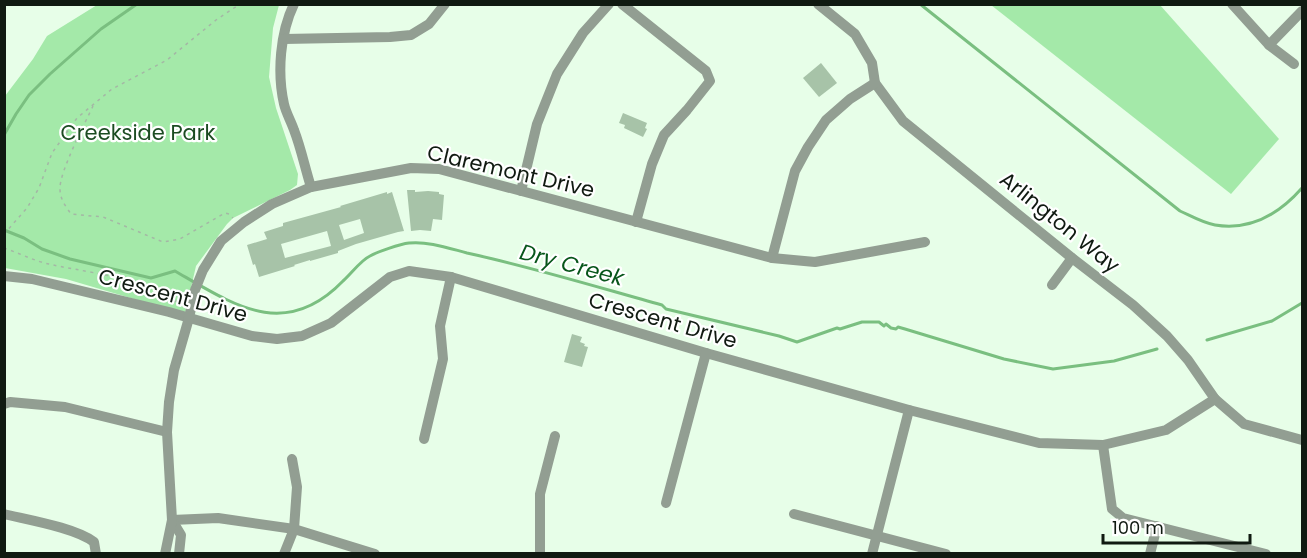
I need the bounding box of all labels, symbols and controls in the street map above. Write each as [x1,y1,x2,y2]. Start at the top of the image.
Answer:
park label: Creekside Park [61,118,216,147]
street label: Claremont Drive [425,138,597,204]
street label: Arlington Way [994,165,1126,280]
water label: Dry Creek [517,236,629,294]
street label: Crescent Drive [95,261,251,329]
street label: Crescent Drive [585,285,741,355]
scale bar [1103,507,1250,545]
text: 100 m [1112,515,1164,540]

